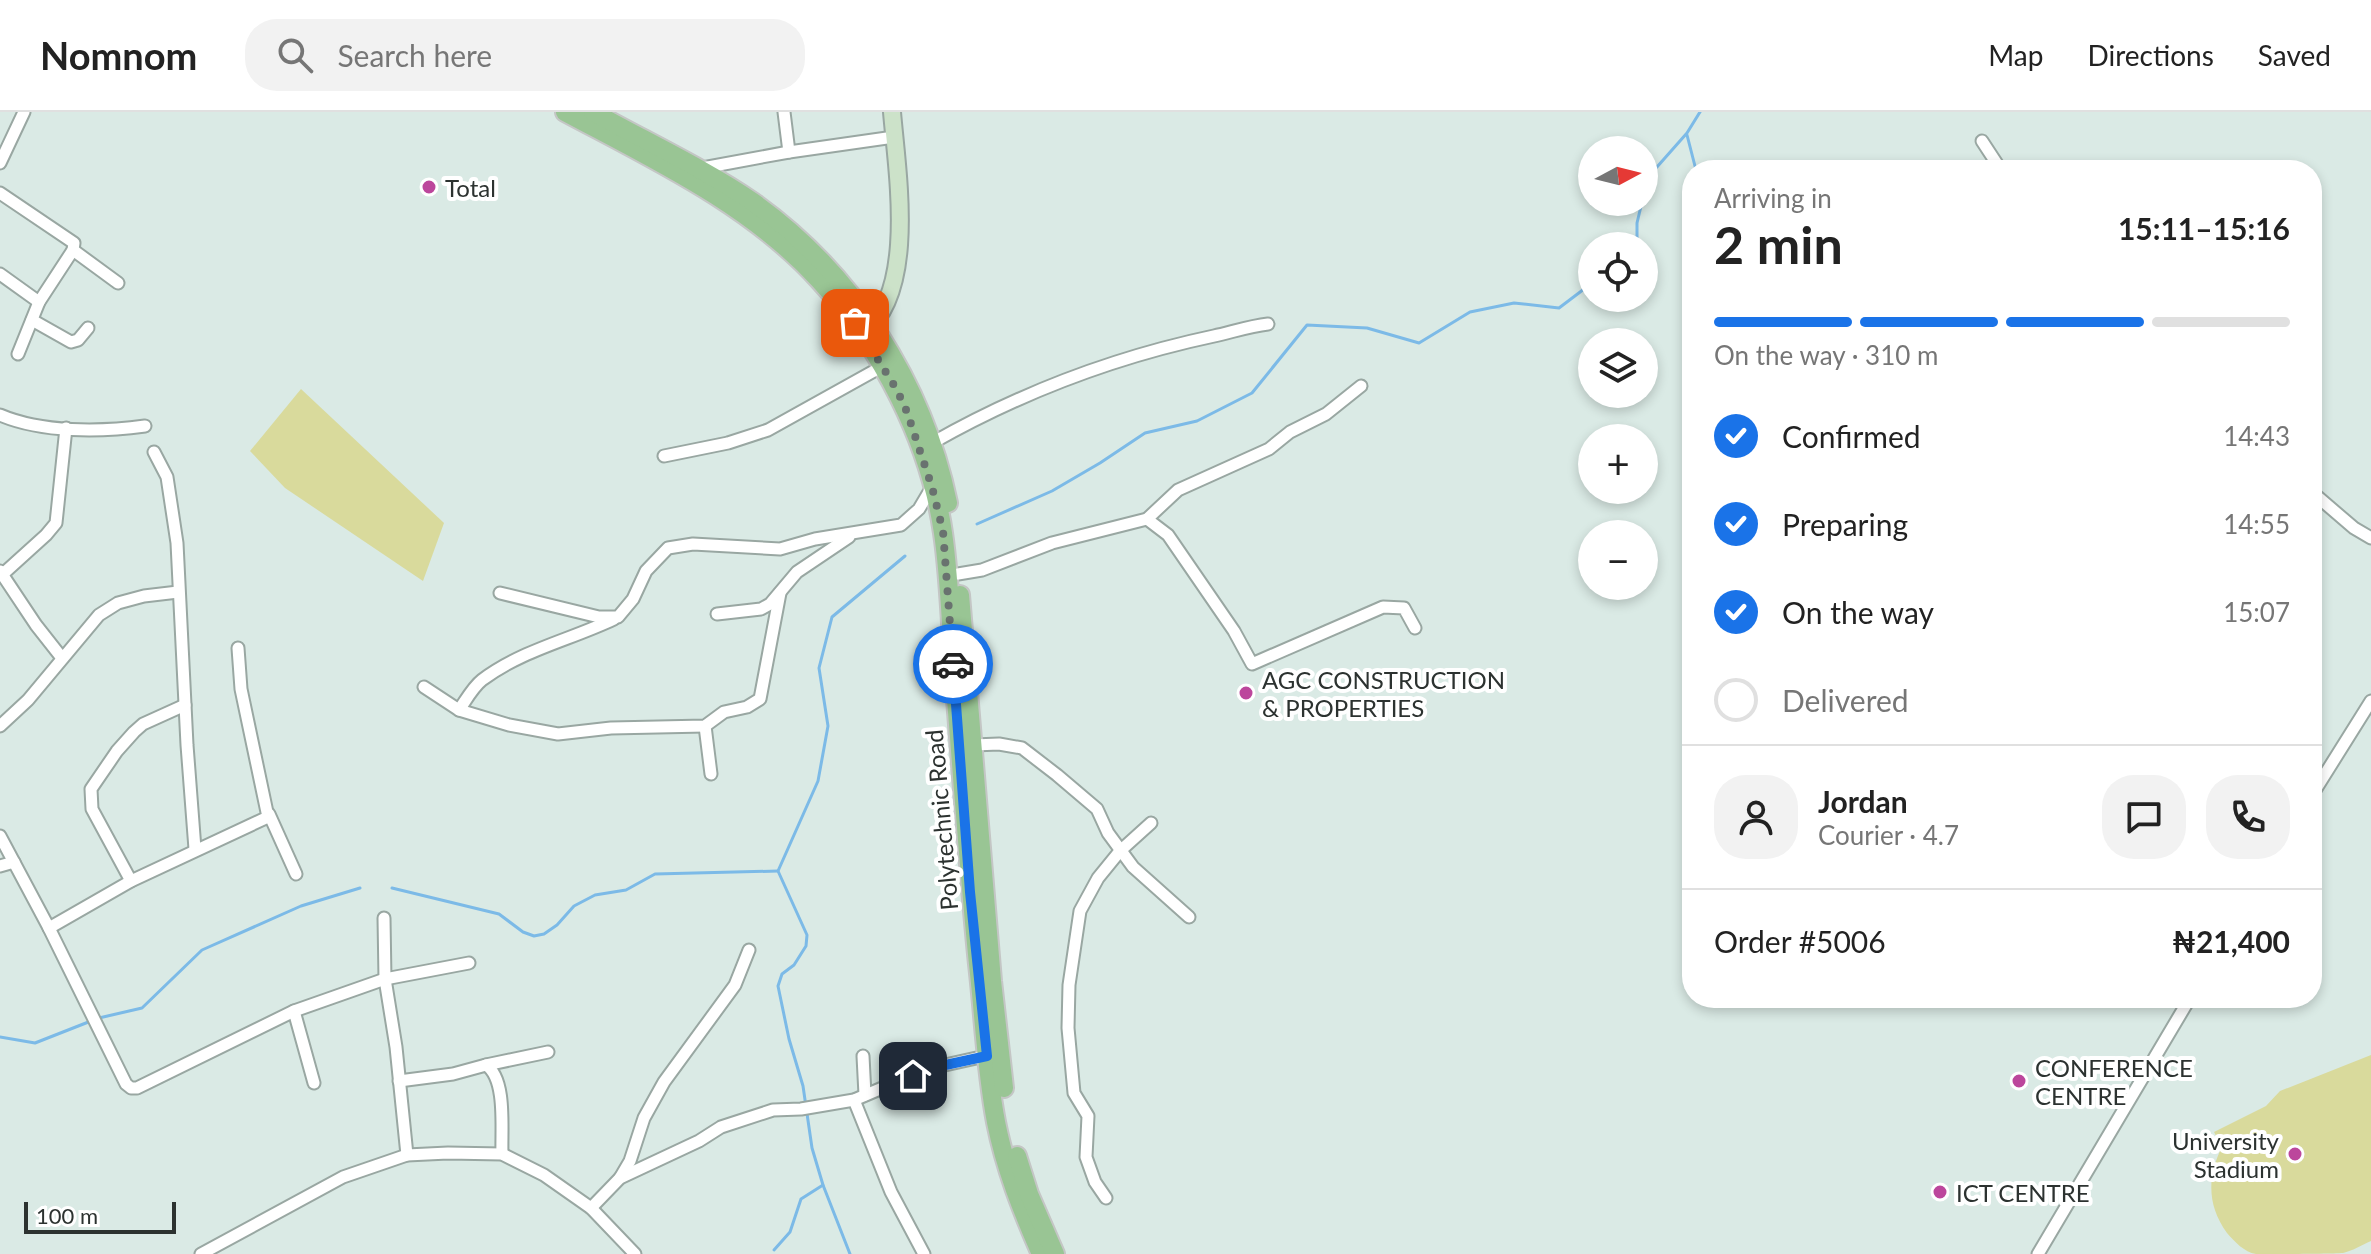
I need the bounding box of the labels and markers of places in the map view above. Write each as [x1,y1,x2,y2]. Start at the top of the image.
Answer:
place label: Total [445,173,496,202]
marker: Total [420,178,438,196]
pin [821,289,889,357]
place label: AGC CONSTRUCTION & PROPERTIES [1262,665,1505,722]
marker: AGC CONSTRUCTION & PROPERTIES [1237,684,1255,702]
pin [879,1042,947,1110]
place label: CONFERENCE CENTRE [2035,1053,2193,1110]
marker: CONFERENCE CENTRE [2010,1072,2028,1090]
place label: University Stadium [2172,1126,2280,1183]
marker: University Stadium [2286,1145,2304,1163]
place label: ICT CENTRE [1956,1178,2090,1207]
marker: ICT CENTRE [1931,1183,1949,1201]

